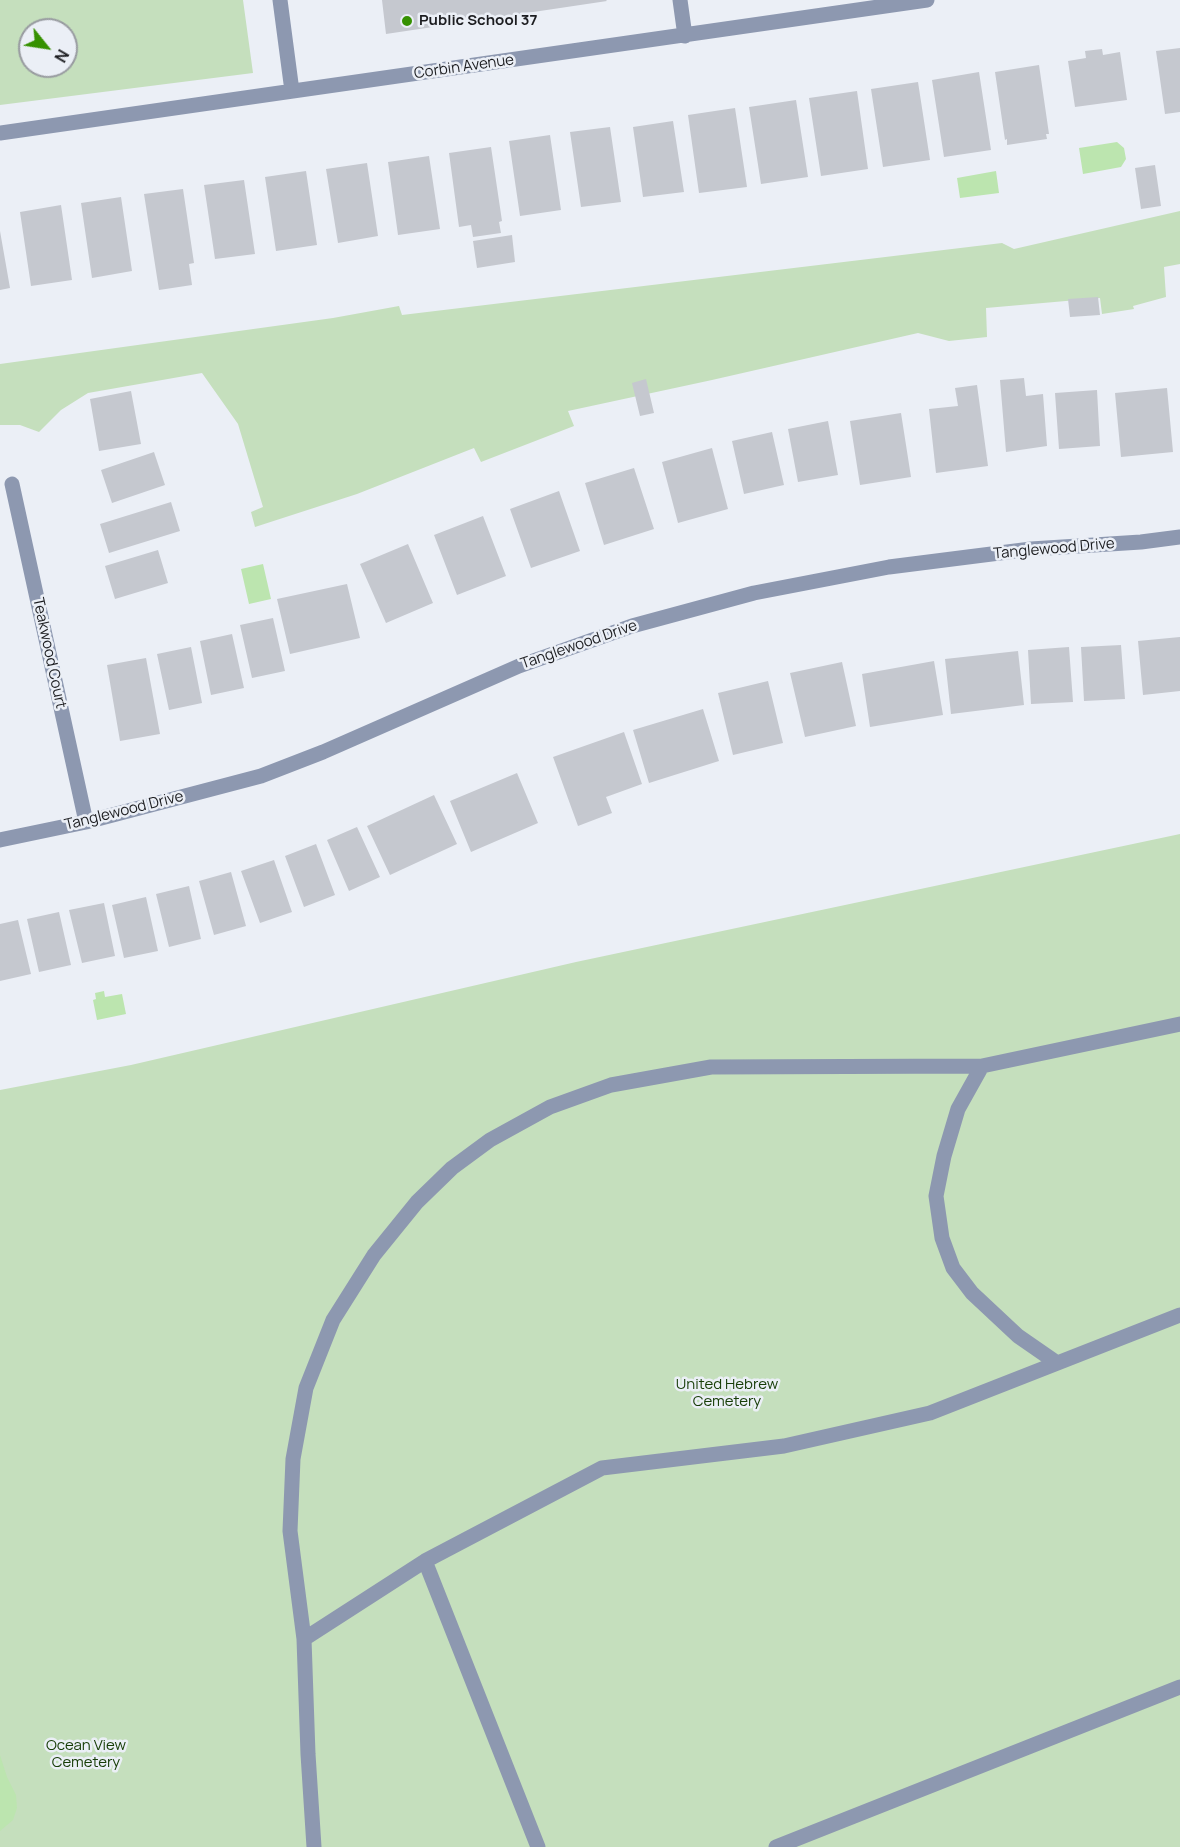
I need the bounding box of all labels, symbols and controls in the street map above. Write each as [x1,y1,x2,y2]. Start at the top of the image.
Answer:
place label: Public School 37 [419,12,538,30]
marker: Public School 37 [400,14,414,28]
north arrow [18,18,78,78]
text: N [49,46,74,66]
street label: Corbin Avenue [413,51,515,83]
street label: Tanglewood Drive [992,535,1116,563]
street label: Teakwood Court [28,596,70,710]
street label: Tanglewood Drive [518,617,640,673]
street label: Tanglewood Drive [63,788,185,834]
park label: United Hebrew Cemetery [676,1376,778,1411]
park label: Ocean View Cemetery [46,1737,126,1772]

